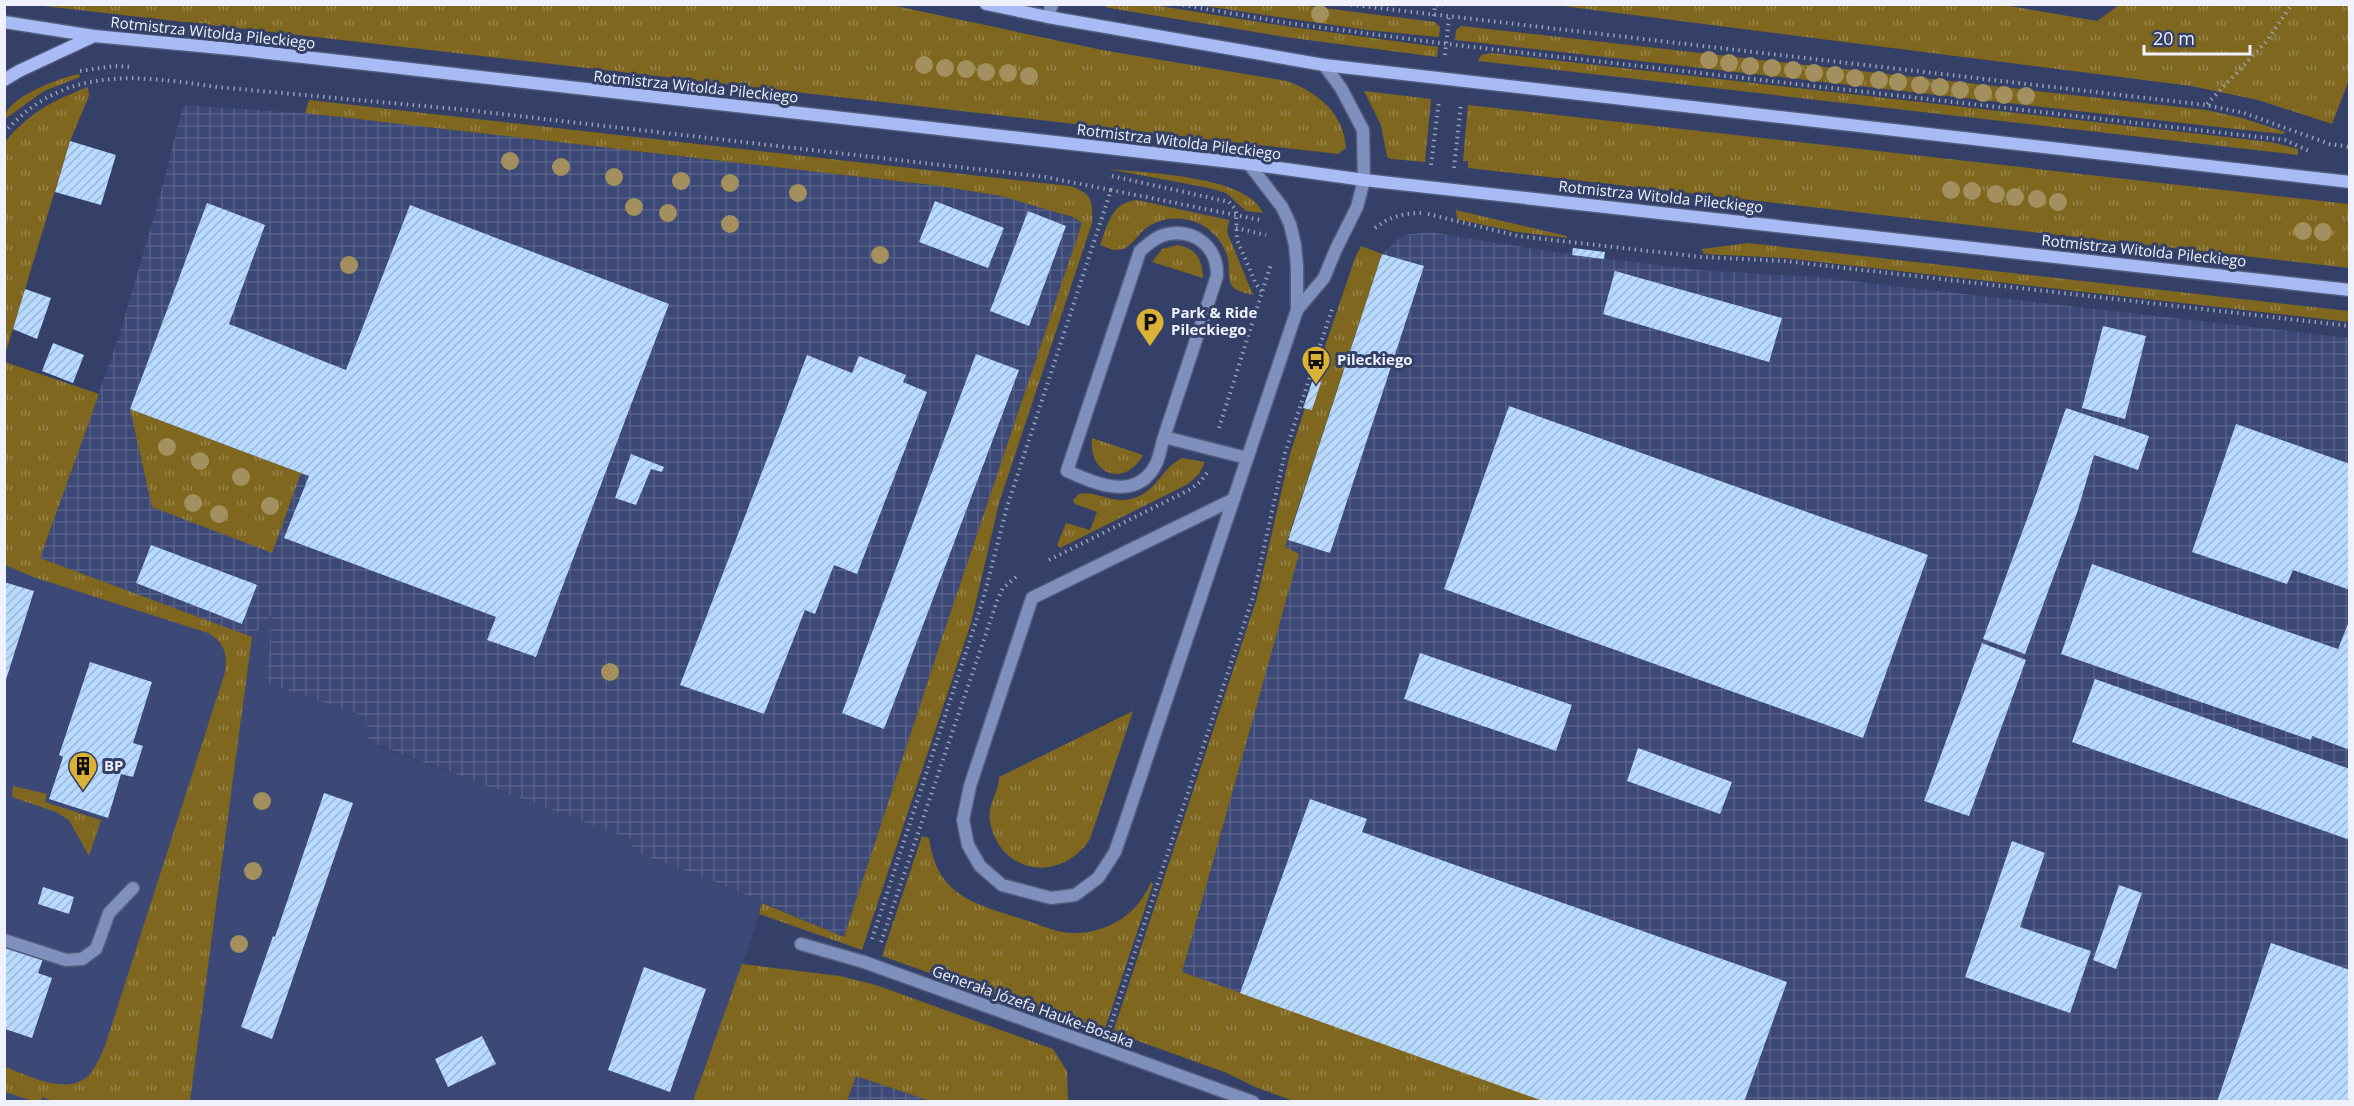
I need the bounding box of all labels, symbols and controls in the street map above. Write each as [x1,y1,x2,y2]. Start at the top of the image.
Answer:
street label: Rotmistrza Witolda Pileckiego [110,11,317,53]
scale bar [2144,18,2250,56]
text: 20 m [2153,26,2195,50]
street label: Rotmistrza Witolda Pileckiego [593,65,800,107]
street label: Rotmistrza Witolda Pileckiego [1076,119,1283,163]
street label: Rotmistrza Witolda Pileckiego [1558,175,1765,217]
street label: Rotmistrza Witolda Pileckiego [2041,229,2248,271]
place label: Park & Ride Pileckiego [1171,302,1258,339]
parking icon: Park & Ride Pileckiego [1134,306,1166,348]
bus stop icon: Pileckiego [1300,344,1332,386]
place label: Pileckiego [1337,349,1413,369]
building icon: BP [67,750,99,792]
place label: BP [104,755,124,775]
street label: Generała Józefa Hauke-Bosaka [930,960,1137,1052]

